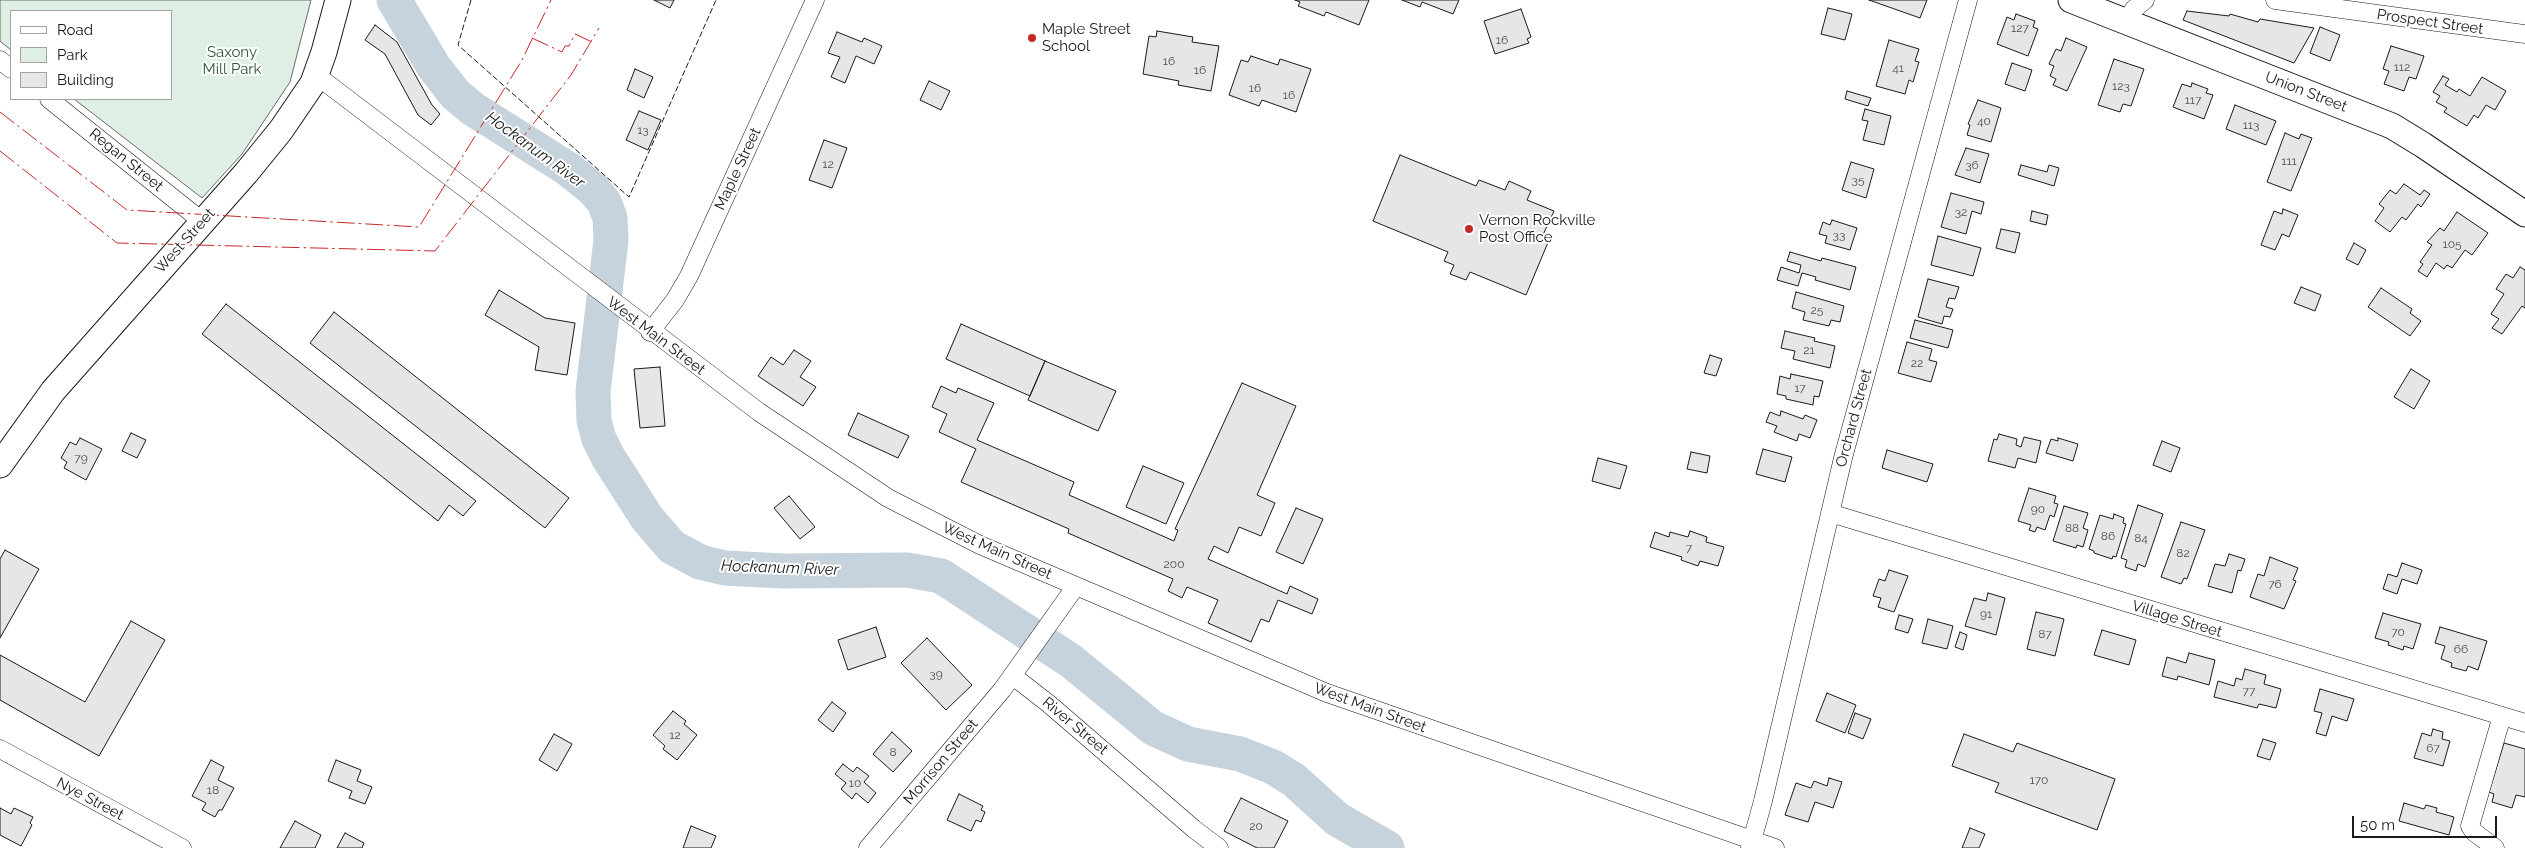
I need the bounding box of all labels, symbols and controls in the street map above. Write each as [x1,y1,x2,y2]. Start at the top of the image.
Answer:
street label: Prospect Street [2376,6,2484,38]
legend [10,10,172,100]
place label: Maple Street School [1042,20,1131,55]
text: Road [57,21,93,39]
house number: 127 [2011,21,2029,35]
marker: Maple Street School [1026,32,1038,44]
house number: 16 [1496,33,1508,47]
park label: Saxony Mill Park [202,43,262,78]
text: Park [57,46,88,64]
house number: 16 [1163,54,1175,68]
house number: 112 [2394,60,2410,74]
house number: 41 [1892,61,1904,75]
house number: 16 [1194,63,1206,77]
street label: Union Street [2262,68,2350,116]
text: Building [57,71,114,89]
house number: 123 [2112,79,2130,93]
house number: 16 [1249,81,1261,95]
house number: 16 [1283,88,1295,102]
house number: 117 [2185,93,2201,107]
water label: Hockanum River [482,108,588,192]
house number: 40 [1977,114,1991,128]
house number: 113 [2243,118,2259,132]
house number: 13 [637,123,649,137]
street label: Regan Street [85,125,167,195]
street label: Maple Street [711,125,765,213]
house number: 111 [2281,154,2297,168]
house number: 12 [822,157,834,171]
house number: 36 [1965,158,1979,172]
house number: 35 [1852,173,1864,187]
street label: West Street [151,205,219,277]
house number: 32 [1955,205,1967,219]
place label: Vernon Rockville Post Office [1479,211,1595,246]
marker: Vernon Rockville Post Office [1463,223,1475,235]
house number: 33 [1833,228,1845,242]
house number: 105 [2442,237,2462,251]
street label: West Main Street [603,293,709,379]
house number: 25 [1811,303,1823,317]
house number: 21 [1803,343,1815,357]
house number: 22 [1911,356,1923,370]
street label: Orchard Street [1832,367,1876,469]
house number: 17 [1794,381,1806,395]
house number: 79 [74,451,88,465]
house number: 90 [2031,502,2045,516]
street label: West Main Street [939,519,1055,583]
house number: 88 [2065,521,2079,535]
house number: 86 [2101,529,2115,543]
house number: 84 [2134,531,2148,545]
house number: 7 [1686,541,1692,555]
house number: 82 [2176,546,2190,560]
water label: Hockanum River [721,556,839,580]
house number: 200 [1164,557,1184,571]
house number: 76 [2268,577,2282,591]
street label: Village Street [2130,597,2224,641]
house number: 91 [1980,607,1992,621]
house number: 70 [2391,625,2405,639]
house number: 87 [2038,627,2052,641]
house number: 66 [2454,642,2468,656]
house number: 39 [929,667,943,681]
street label: West Main Street [1311,679,1429,737]
house number: 77 [2243,684,2255,698]
street label: River Street [1038,693,1112,759]
street label: Morrison Street [900,716,982,808]
house number: 12 [669,728,681,742]
house number: 67 [2426,741,2440,755]
house number: 8 [889,745,897,759]
house number: 170 [2030,773,2048,787]
street label: Nye Street [53,774,127,824]
house number: 10 [849,776,861,790]
house number: 18 [207,783,219,797]
scale bar [2355,806,2500,838]
text: 50 m [2360,816,2395,834]
house number: 20 [1249,819,1263,833]

